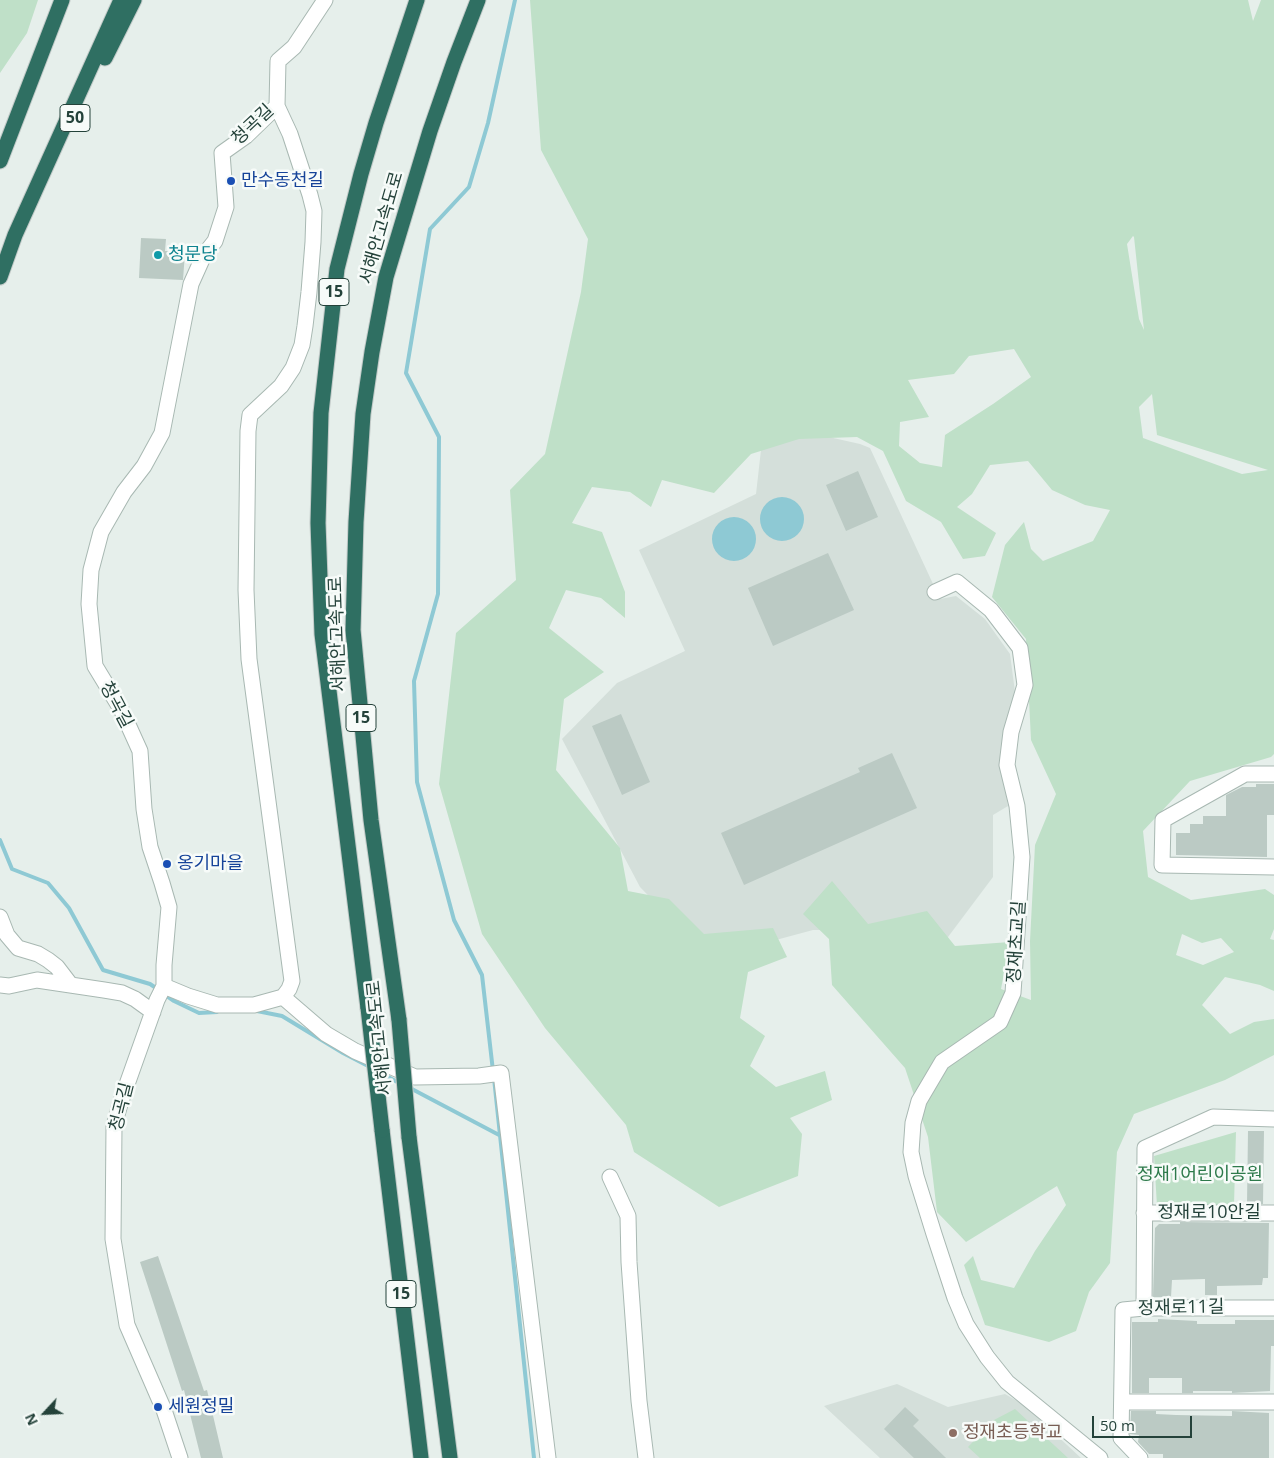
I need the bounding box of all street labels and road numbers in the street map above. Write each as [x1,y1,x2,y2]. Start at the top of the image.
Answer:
street label: 청곡길 [227,100,279,150]
road number: 50 [60,105,90,132]
street label: 서해안고속도로 [356,169,408,287]
road number: 15 [319,278,349,306]
street label: 서해안고속도로 [325,576,351,692]
street label: 청곡길 [95,678,137,732]
road number: 15 [346,704,376,731]
street label: 정재초교길 [1003,900,1031,984]
street label: 서해안고속도로 [363,979,397,1097]
street label: 청곡길 [106,1080,138,1134]
street label: 정재로10안길 [1157,1202,1261,1224]
road number: 15 [386,1280,416,1308]
street label: 정재로11길 [1137,1296,1225,1320]

